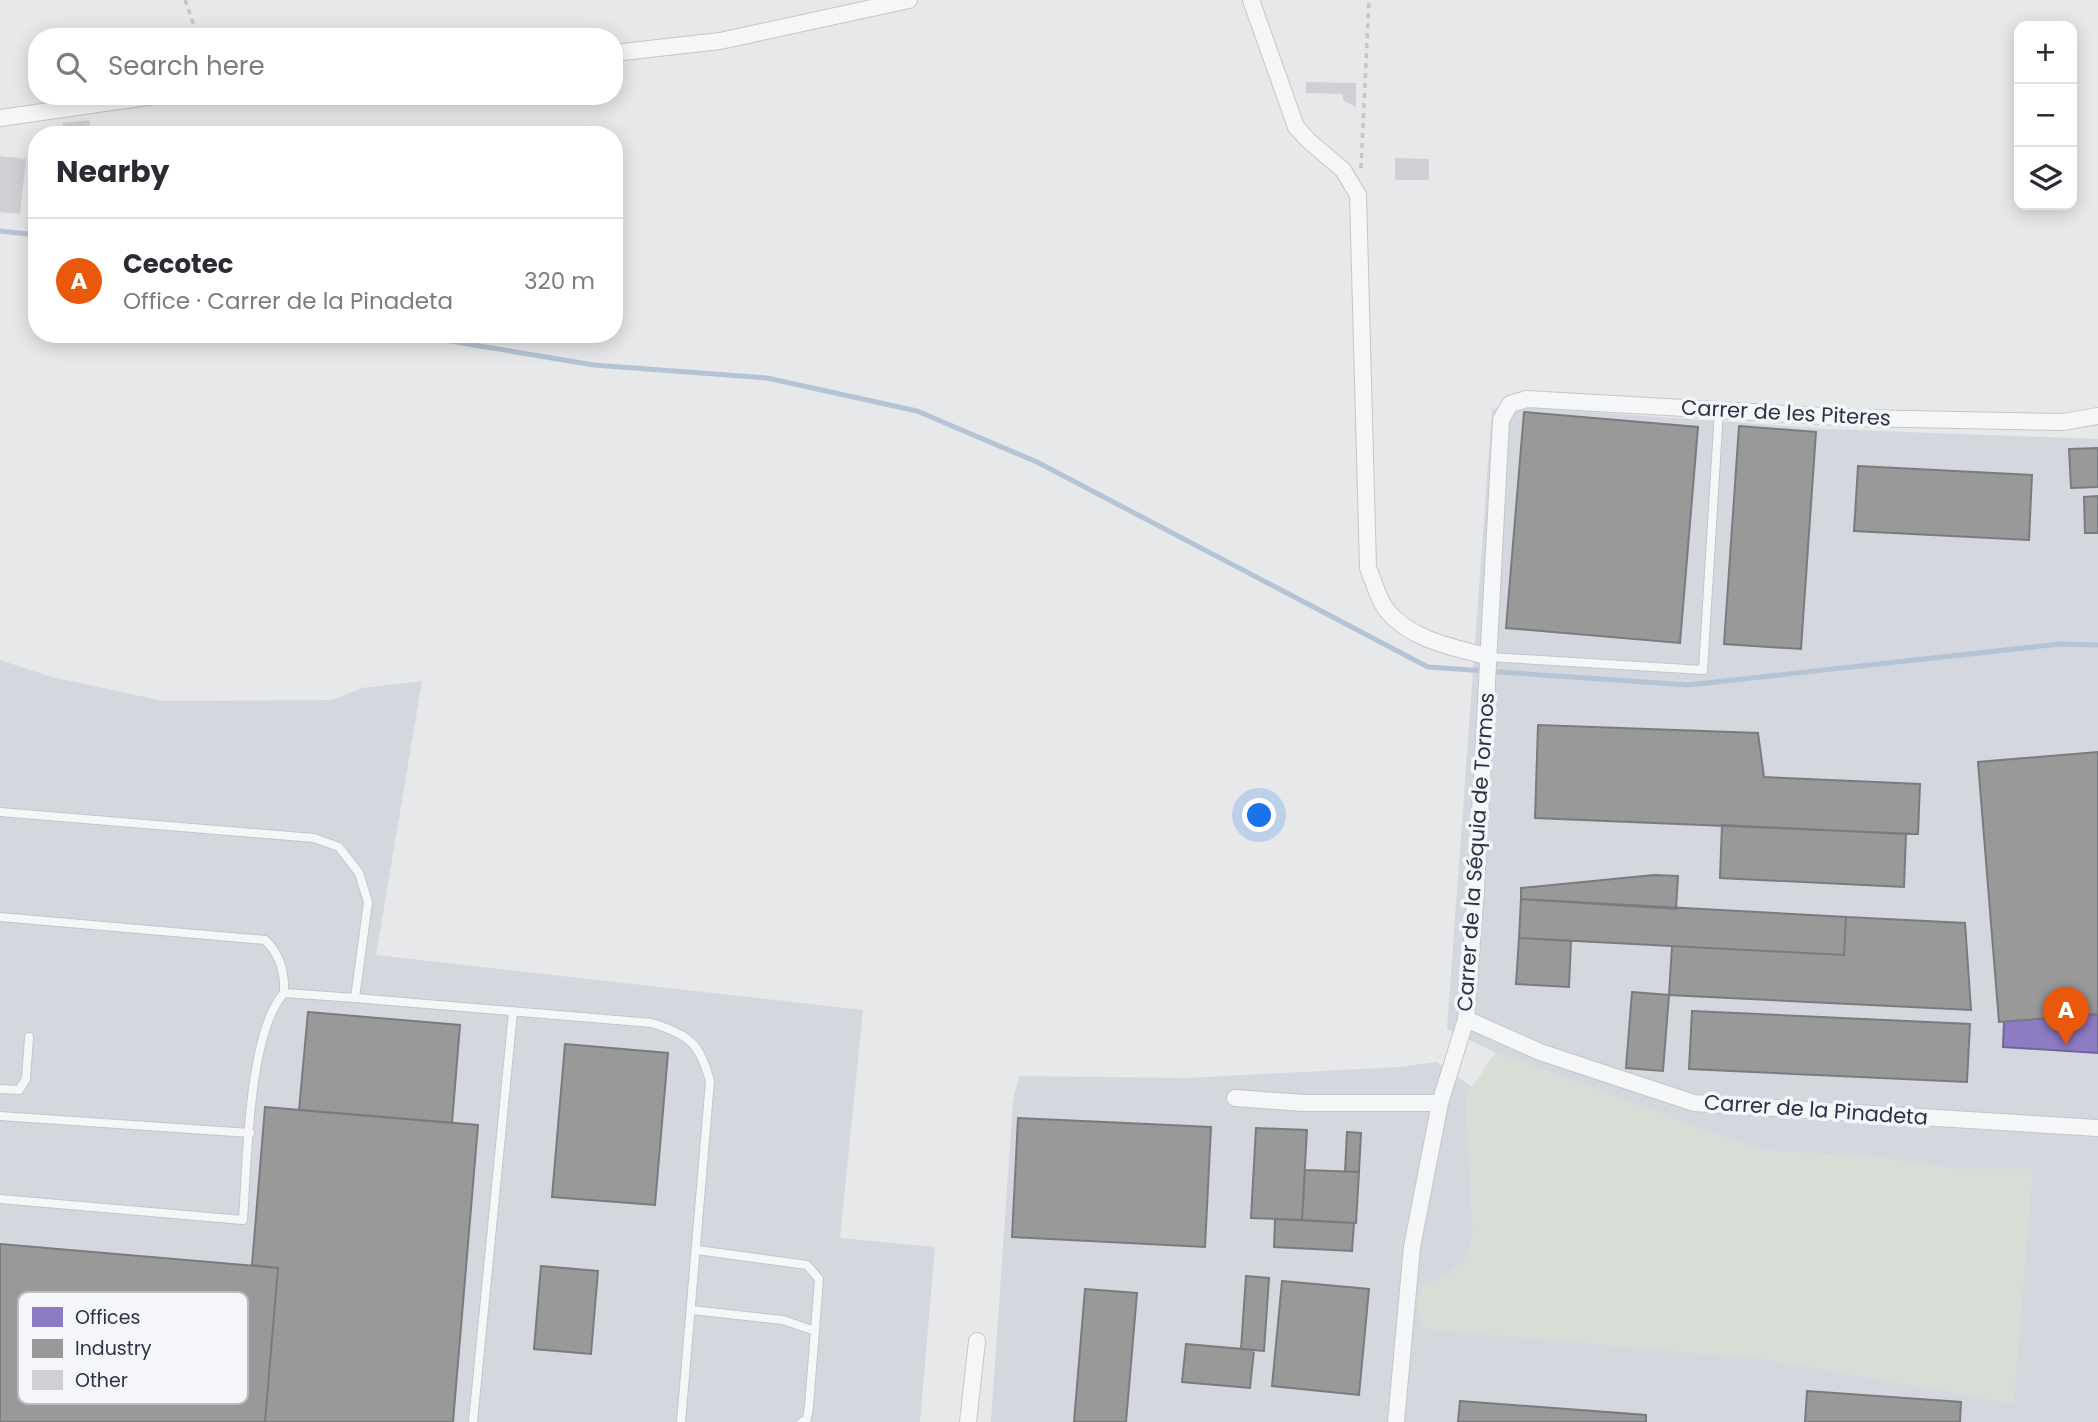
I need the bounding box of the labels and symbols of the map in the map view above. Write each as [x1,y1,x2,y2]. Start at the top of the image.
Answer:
street label: Carrer de les Piteres [1680,393,1892,432]
street label: Carrer de la Séquia de Tormos [1450,691,1501,1012]
your location [1242,798,1276,832]
pin: A [2043,987,2089,1045]
street label: Carrer de la Pinadeta [1703,1087,1929,1132]
legend [18,1292,248,1404]
text: Offices [75,1304,140,1331]
text: Industry [75,1335,152,1362]
text: Other [75,1367,128,1394]

